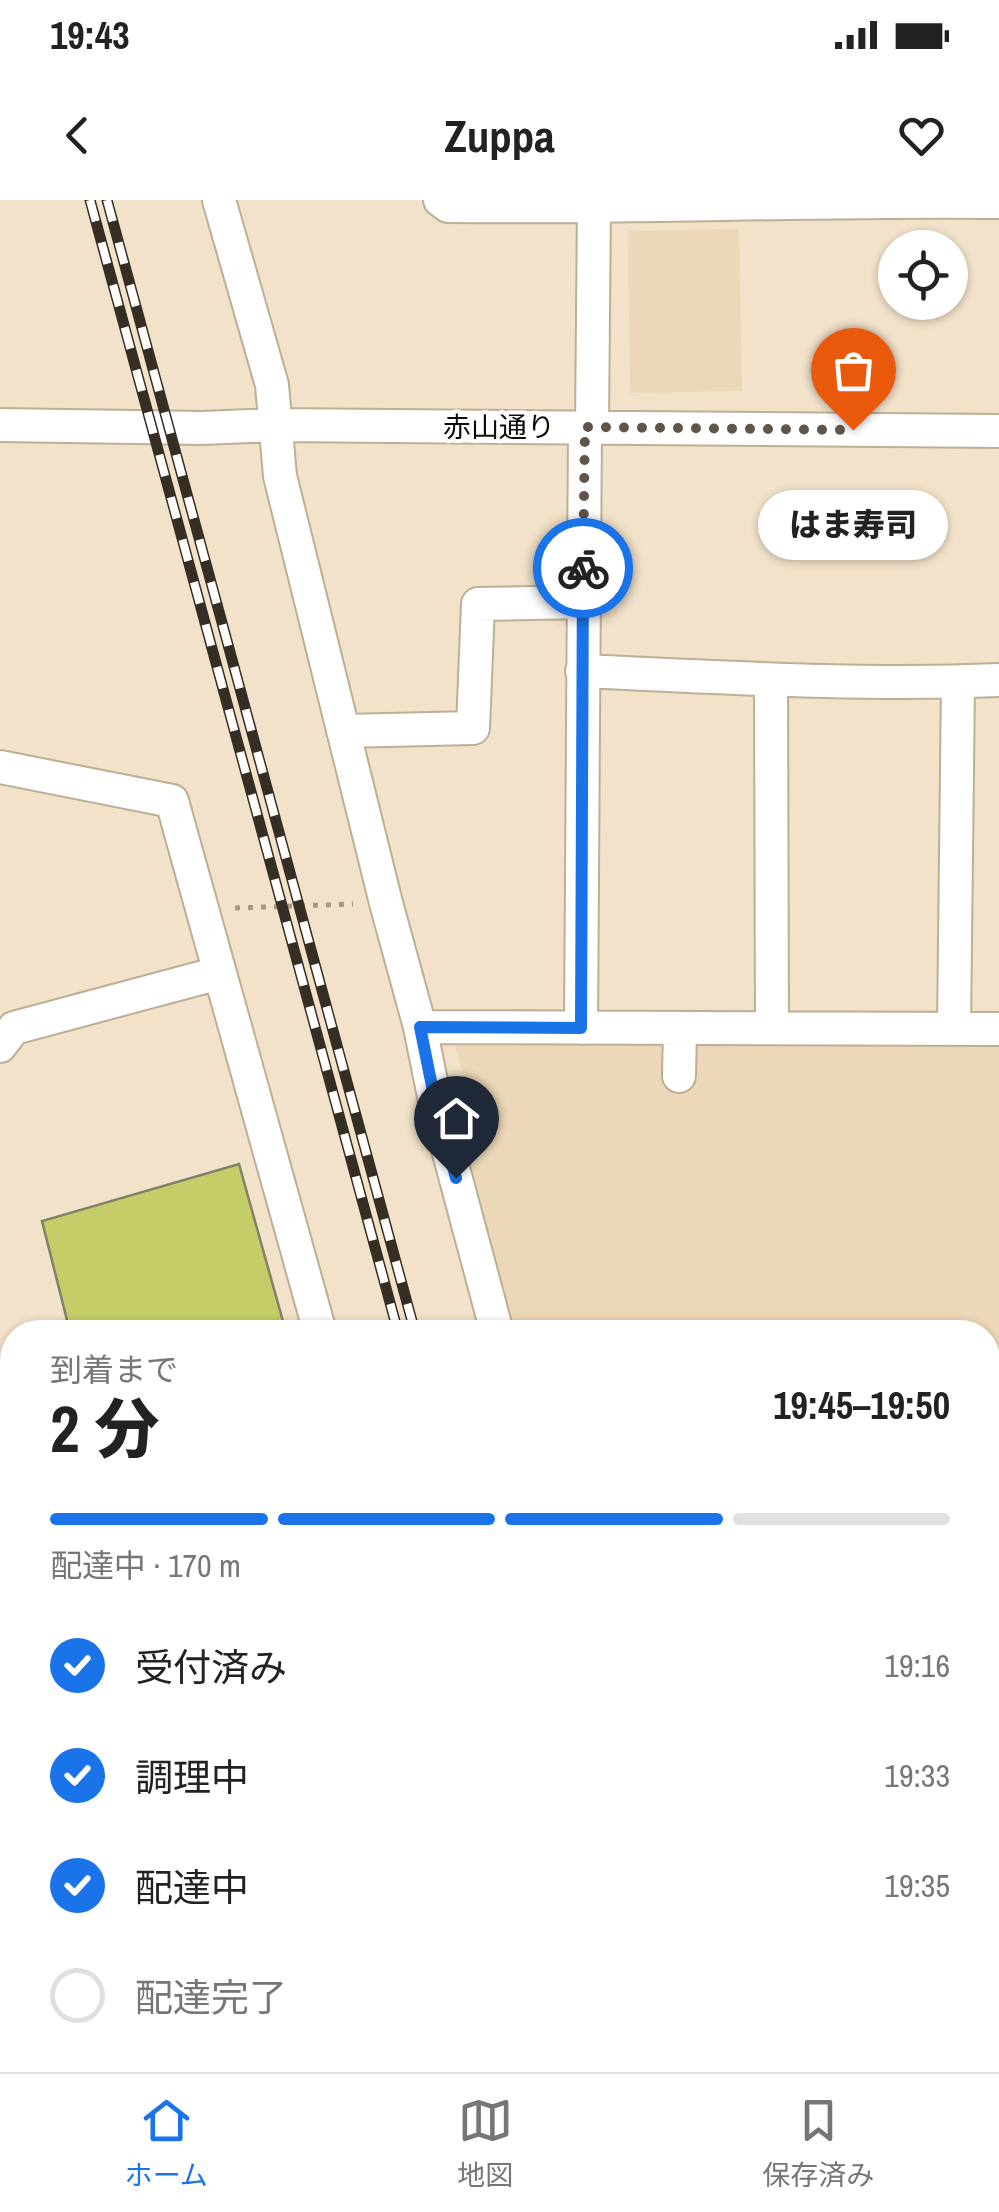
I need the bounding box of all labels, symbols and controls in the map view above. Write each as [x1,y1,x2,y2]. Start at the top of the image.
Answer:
text: 19:43 [50,10,130,61]
text: Zuppa [444,105,555,166]
icon: back [50,108,105,163]
icon: heart [894,108,949,163]
map controls [878,230,968,320]
button: locate [878,230,968,320]
pin [811,328,896,431]
icon: bag [826,343,881,398]
street label: 赤山通り [443,408,555,446]
callout: はま寿司 [758,490,948,560]
text: はま寿司 [789,503,917,546]
courier [533,518,633,618]
icon: bike [556,541,611,596]
pin [414,1076,499,1179]
icon: home [429,1091,484,1146]
text: 到着まで [50,1348,178,1391]
text: 19:45–19:50 [773,1380,950,1431]
text: 2 分 [50,1385,159,1472]
text: 配達中 · 170 m [50,1544,241,1587]
icon: check [50,1638,105,1693]
text: 受付済み [135,1642,287,1693]
text: 19:16 [884,1644,950,1687]
icon: check [50,1748,105,1803]
text: 調理中 [135,1752,249,1803]
text: 19:33 [884,1754,950,1797]
icon: check [50,1858,105,1913]
text: 配達中 [135,1862,249,1913]
text: 19:35 [884,1864,950,1907]
text: 配達完了 [135,1972,287,2023]
tab: ホーム [125,2093,208,2194]
tab: 地図 [457,2093,513,2194]
tab: 保存済み [762,2093,874,2194]

